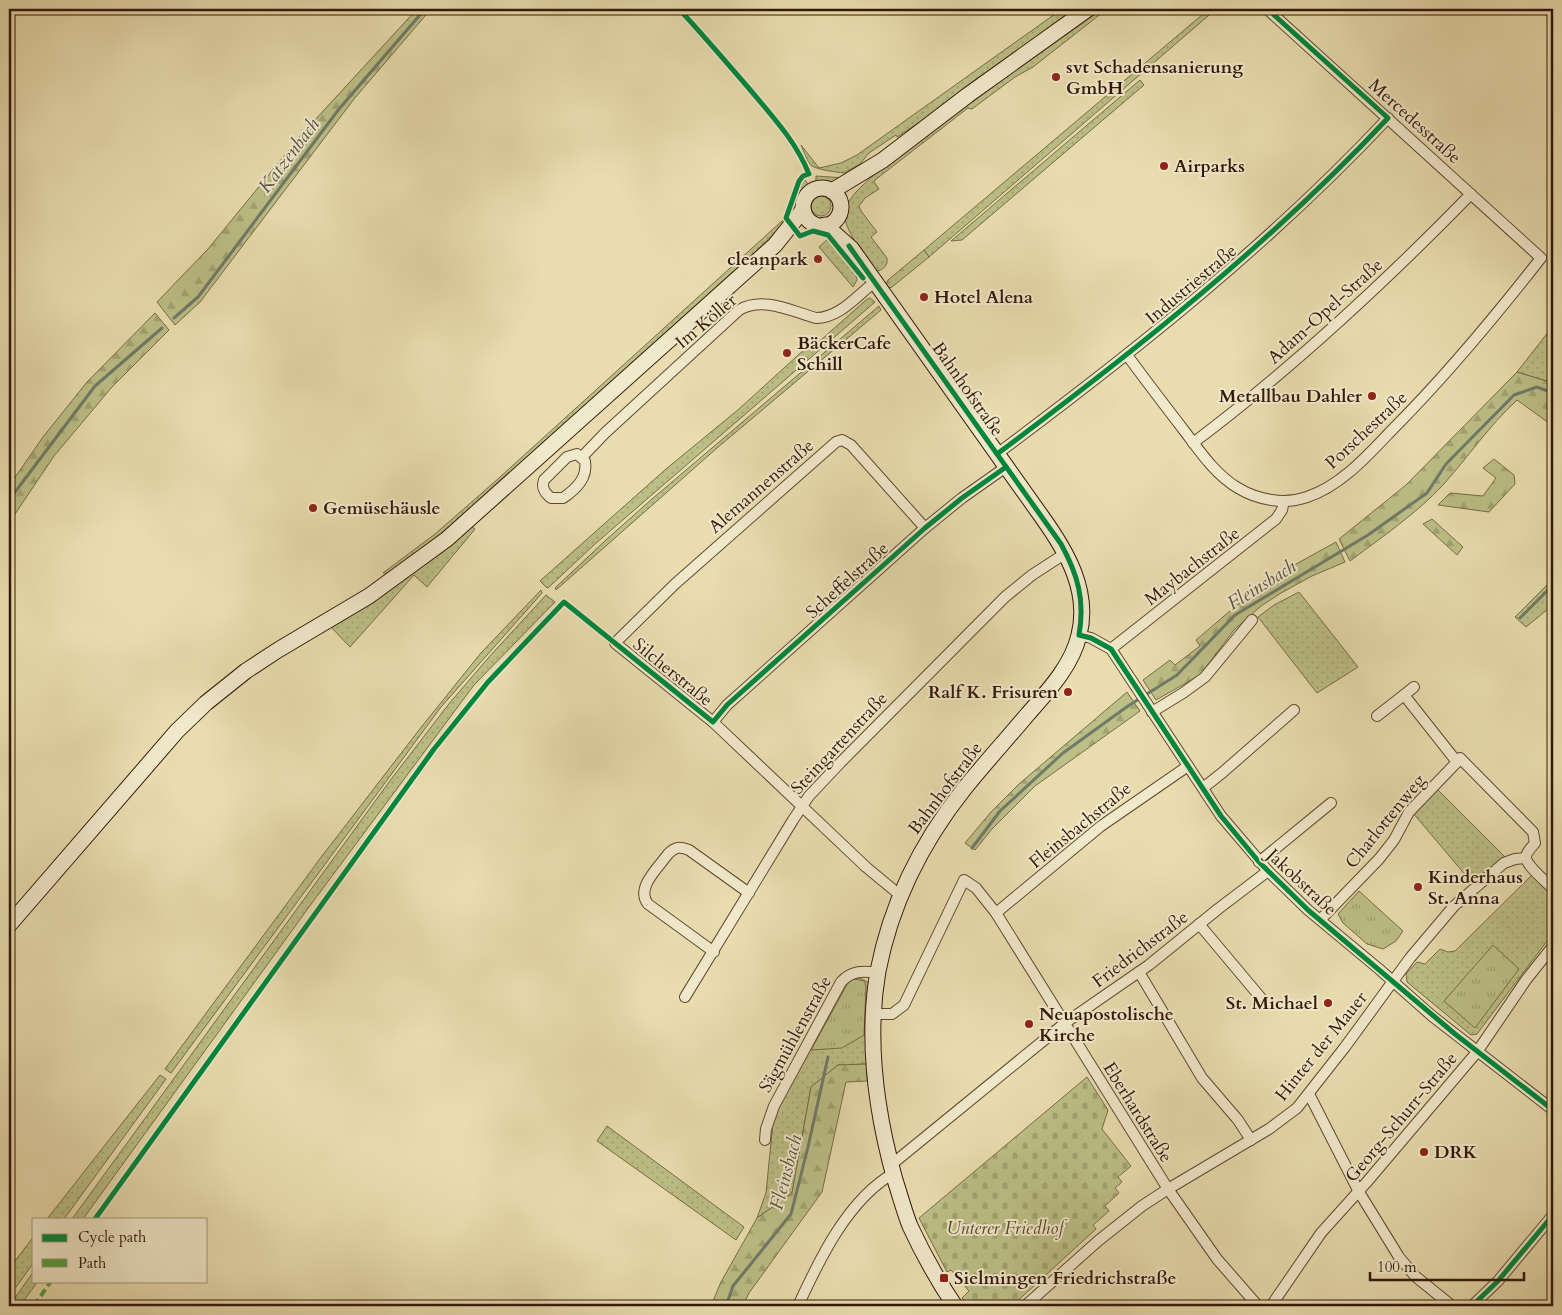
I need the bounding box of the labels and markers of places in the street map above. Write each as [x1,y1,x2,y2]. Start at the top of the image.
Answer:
place label: svt Schadensanierung GmbH [1066,55,1243,101]
marker: svt Schadensanierung GmbH [1050,71,1062,83]
place label: Airparks [1174,154,1245,179]
marker: Airparks [1158,160,1170,172]
place label: cleanpark [727,247,809,272]
marker: cleanpark [812,253,824,265]
place label: Hotel Alena [934,285,1033,310]
marker: Hotel Alena [918,291,930,303]
place label: BäckerCafe Schill [797,331,891,377]
marker: BäckerCafe Schill [781,347,793,359]
place label: Metallbau Dahler [1219,384,1363,409]
marker: Metallbau Dahler [1366,390,1378,402]
place label: Gemüsehäusle [323,496,440,521]
marker: Gemüsehäusle [307,502,319,514]
place label: Ralf K. Frisuren [928,680,1058,705]
marker: Ralf K. Frisuren [1062,686,1074,698]
place label: Kinderhaus St. Anna [1428,865,1523,911]
marker: Kinderhaus St. Anna [1412,881,1424,893]
place label: St. Michael [1226,991,1318,1016]
marker: St. Michael [1322,997,1334,1009]
place label: Neuapostolische Kirche [1039,1002,1174,1048]
marker: Neuapostolische Kirche [1023,1018,1035,1030]
place label: DRK [1434,1140,1478,1165]
marker: DRK [1418,1146,1430,1158]
place label: Sielmingen Friedrichstraße [954,1266,1177,1291]
marker: Sielmingen Friedrichstraße [938,1272,950,1284]

